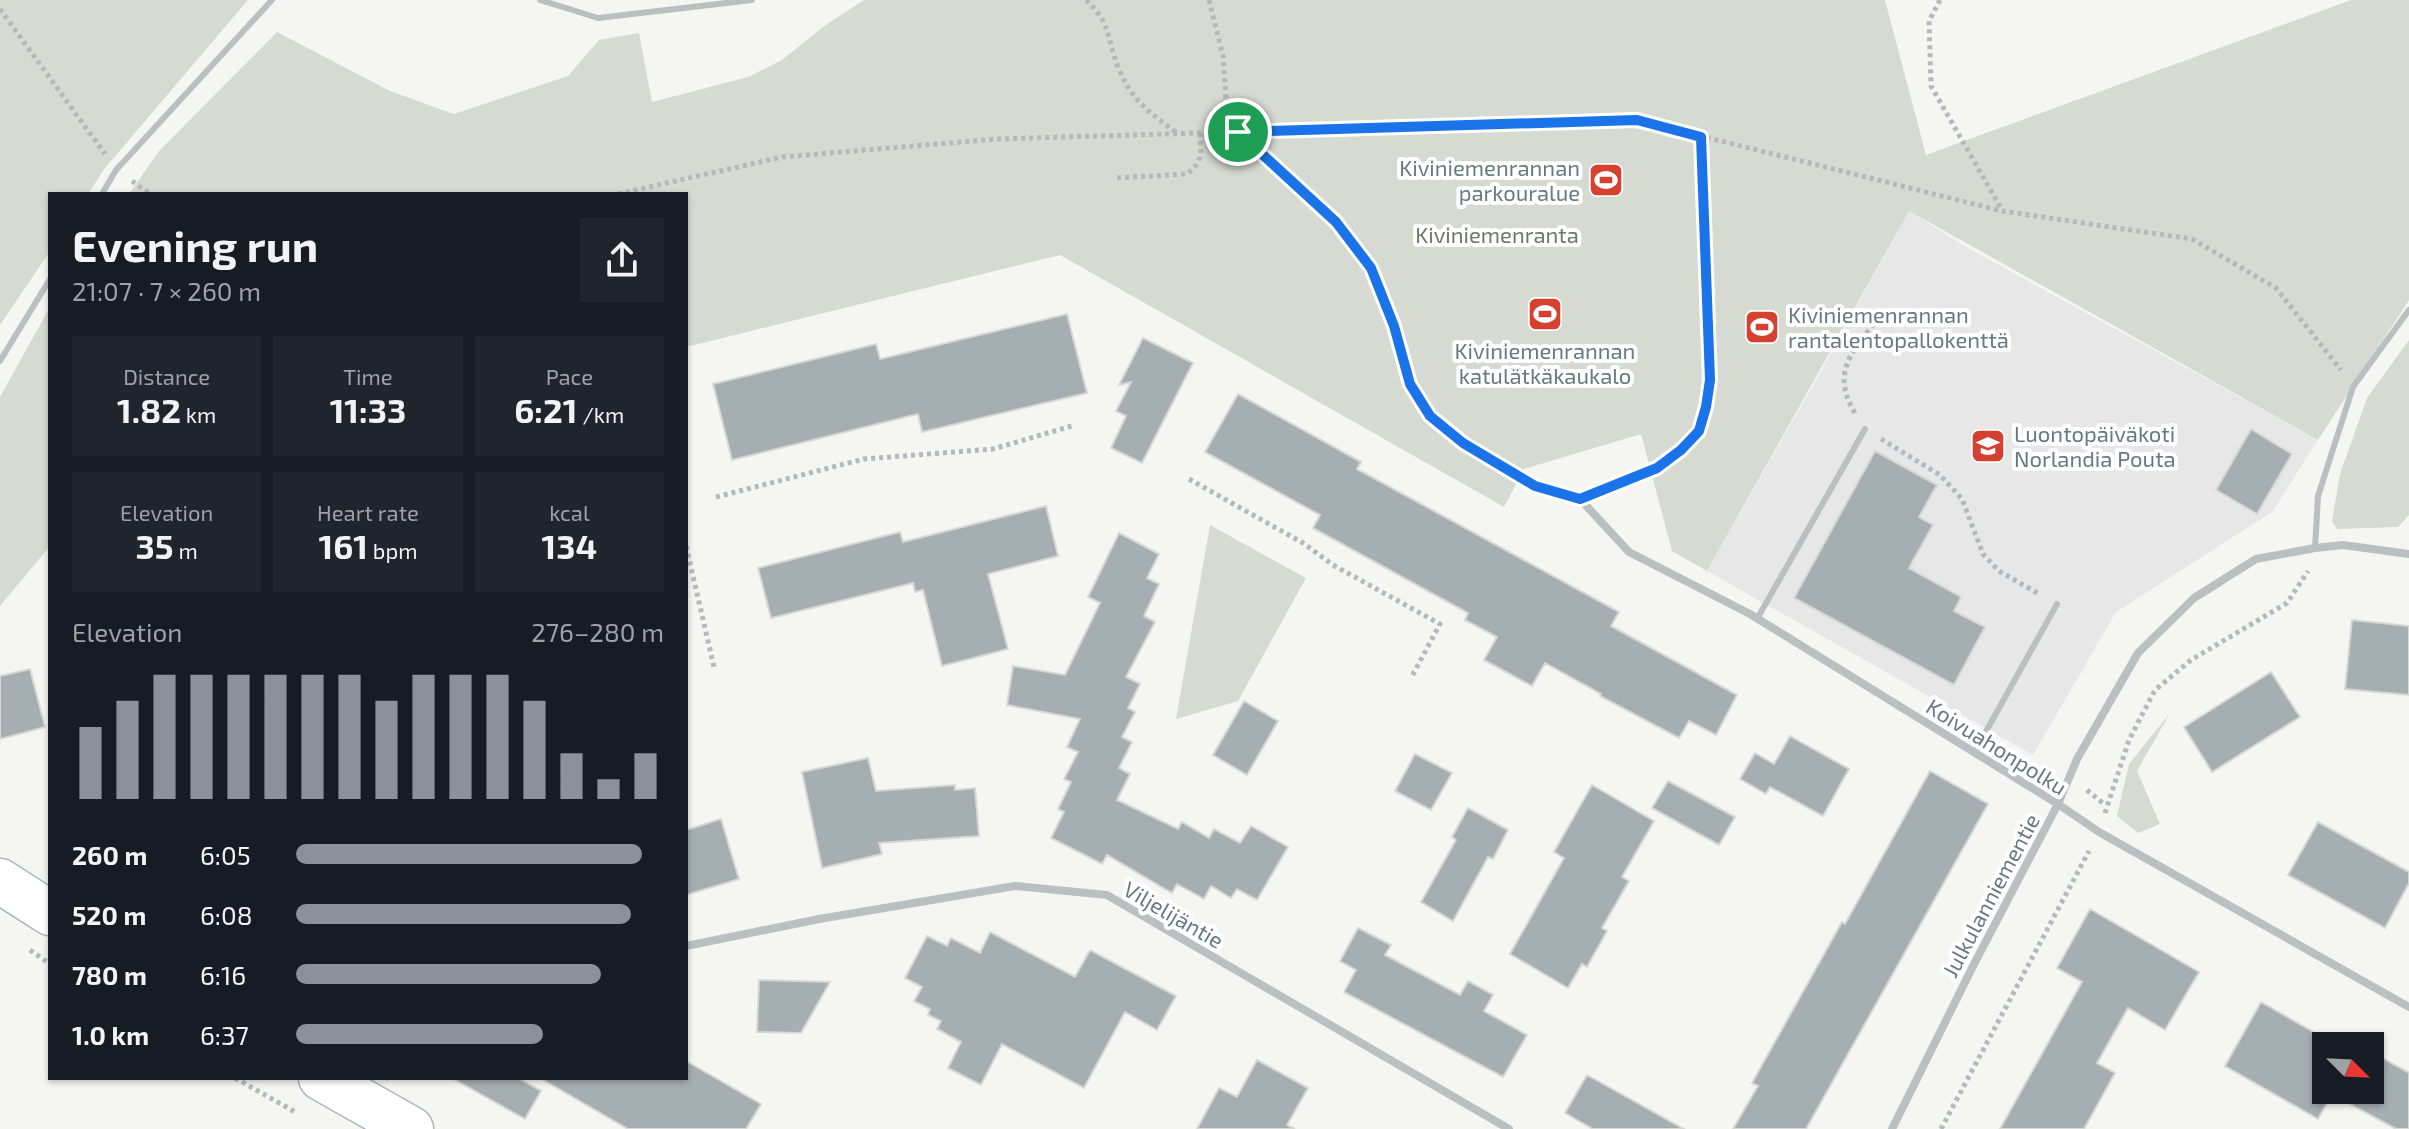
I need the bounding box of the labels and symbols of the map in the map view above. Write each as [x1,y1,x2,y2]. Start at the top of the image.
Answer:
pin [1204,98,1272,166]
place label: Kiviniemenrannan parkouralue [1399,154,1580,205]
sports icon: Kiviniemenrannan parkouralue [1587,161,1625,199]
park label: Kiviniemenranta [1415,221,1579,247]
sports icon: Kiviniemenrannan katulätkäkaukalo [1526,295,1564,333]
place label: Kiviniemenrannan rantalentopallokenttä [1788,301,2009,352]
sports icon: Kiviniemenrannan rantalentopallokenttä [1743,308,1781,346]
place label: Kiviniemenrannan katulätkäkaukalo [1455,337,1635,388]
place label: Luontopäiväkoti Norlandia Pouta [2014,420,2176,471]
school or university icon: Luontopäiväkoti Norlandia Pouta [1969,427,2007,465]
street label: Koivuahonpolku [1922,692,2072,800]
street label: Julkulanniementie [1936,809,2044,981]
street label: Viljelijäntie [1119,875,1228,954]
north arrow [2312,1032,2384,1104]

